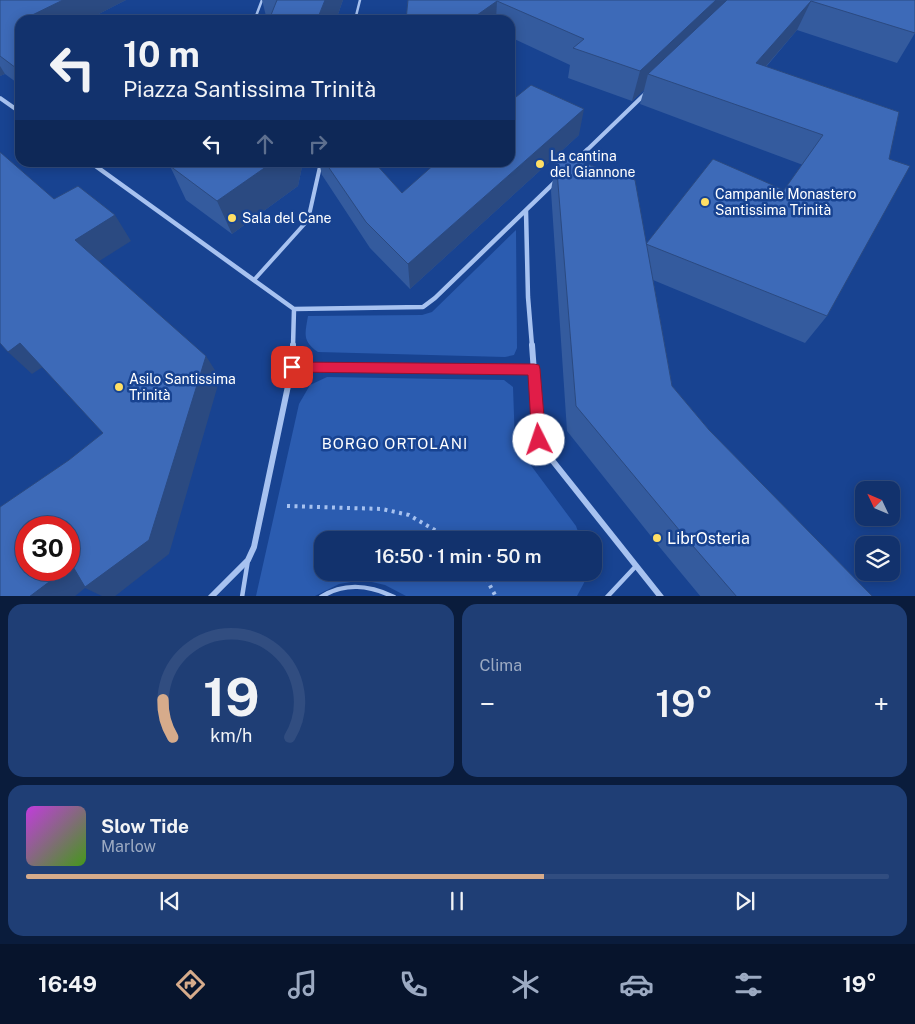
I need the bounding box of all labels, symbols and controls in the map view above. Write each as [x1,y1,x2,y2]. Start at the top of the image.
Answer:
text: 10 m [123,34,200,75]
icon: left [40,35,105,100]
text: Piazza Santissima Trinità [123,76,376,102]
icon: left [198,130,226,158]
icon: ahead [251,130,279,158]
icon: right [304,130,332,158]
place label: La cantina del Giannone [550,148,636,180]
marker: La cantina del Giannone [534,158,546,170]
place label: Campanile Monastero Santissima Trinità [715,186,857,218]
marker: Campanile Monastero Santissima Trinità [699,196,711,208]
place label: Sala del Cane [242,210,331,226]
marker: Sala del Cane [226,212,238,224]
pin [271,346,313,388]
icon: arrive [278,353,306,381]
place label: Asilo Santissima Trinità [129,371,236,403]
marker: Asilo Santissima Trinità [113,381,125,393]
position arrow [512,413,564,465]
district label: BORGO ORTOLANI [322,435,468,452]
north arrow [855,481,900,526]
map controls [855,481,900,581]
speed limit sign: 30 [15,516,80,581]
place label: LibrOsteria [667,529,750,548]
marker: LibrOsteria [651,532,663,544]
button: layers [855,536,900,581]
text: 16:50 · 1 min · 50 m [374,545,542,567]
text: Clima [480,656,522,675]
text: 19 [202,667,259,728]
text: 19° [655,681,713,726]
text: − [480,687,495,720]
text: + [873,687,889,720]
text: km/h [210,725,252,746]
text: Slow Tide [101,815,189,837]
text: Marlow [101,837,156,856]
icon: previous [156,887,184,915]
icon: pause [443,887,471,915]
icon: next [731,887,759,915]
icon: directions [173,967,208,1002]
icon: music [285,967,320,1002]
icon: phone [396,967,431,1002]
icon: climate [508,967,543,1002]
icon: car [619,967,654,1002]
icon: filters [731,967,766,1002]
text: 16:49 [38,971,97,997]
text: 19° [842,971,877,997]

